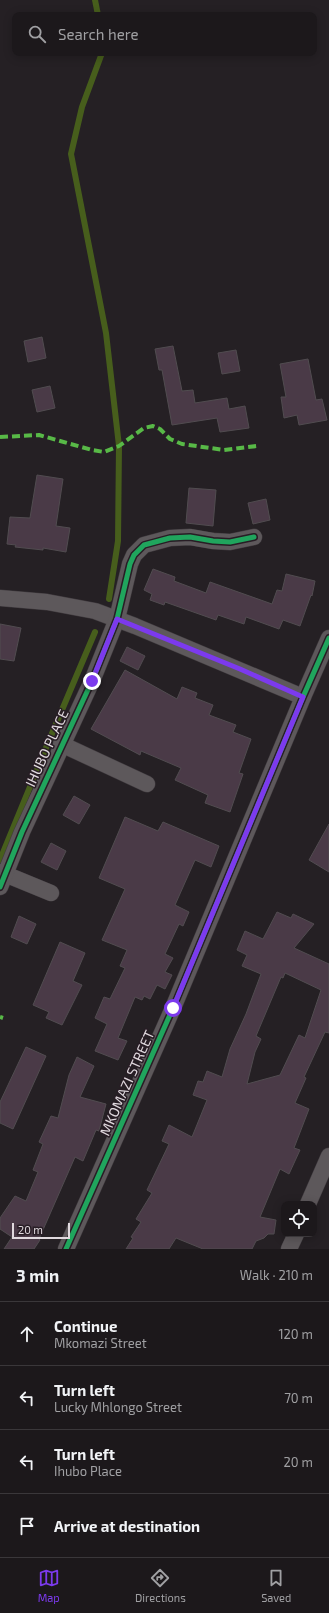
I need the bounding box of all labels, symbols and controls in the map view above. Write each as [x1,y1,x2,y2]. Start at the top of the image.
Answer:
search box [12,12,317,56]
icon: search [26,23,48,45]
text: Search here [58,25,139,43]
route end [83,672,101,690]
street label: IHUBO PLACE [21,706,72,789]
route start [164,999,182,1017]
street label: MKOMAZI STREET [96,1027,157,1138]
map controls [281,1201,317,1237]
button: locate [281,1201,317,1237]
scale bar [12,1221,70,1240]
text: 20 m [18,1223,43,1236]
text: 3 min [16,1265,59,1285]
text: Walk · 210 m [240,1267,313,1283]
text: Continue [54,1317,117,1335]
icon: ahead [16,1323,38,1345]
text: 120 m [278,1326,313,1342]
text: Mkomazi Street [54,1335,147,1351]
text: Turn left [54,1381,115,1399]
icon: left [16,1387,38,1409]
text: 70 m [284,1390,313,1406]
text: Lucky Mhlongo Street [54,1399,182,1415]
text: Turn left [54,1445,115,1463]
icon: left [16,1451,38,1473]
text: 20 m [284,1454,313,1470]
text: Ihubo Place [54,1463,122,1479]
icon: arrive [16,1515,38,1537]
text: Arrive at destination [54,1517,200,1535]
tab: Map [38,1567,60,1604]
tab: Directions [135,1567,186,1604]
tab: Saved [261,1567,291,1604]

